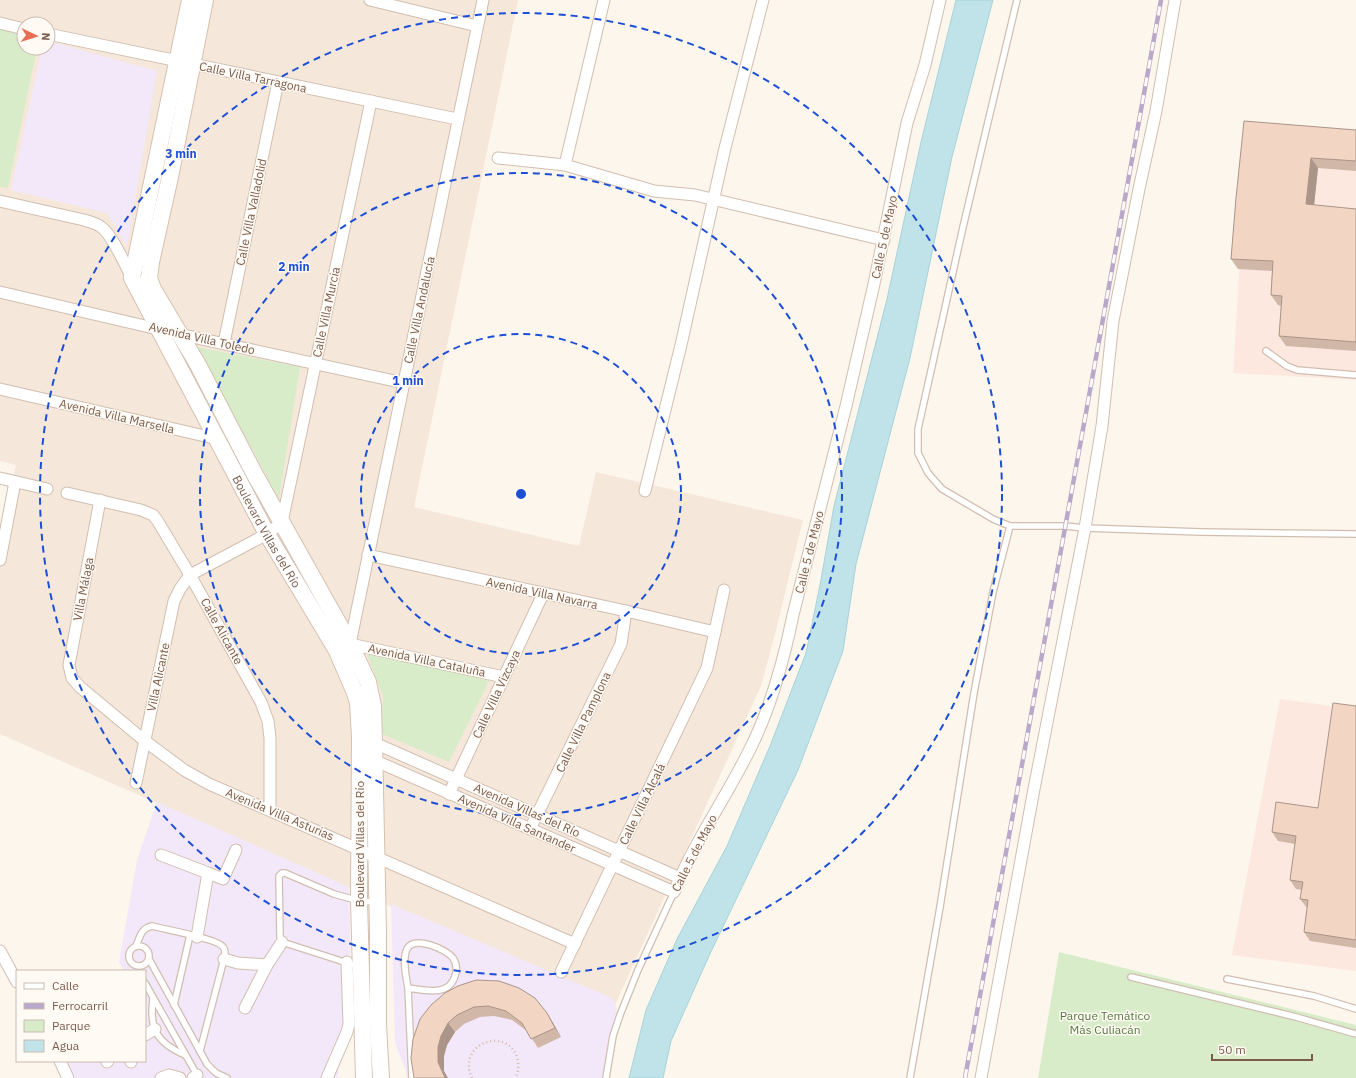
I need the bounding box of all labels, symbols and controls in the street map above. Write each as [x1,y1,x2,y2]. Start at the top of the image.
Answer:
north arrow [16,16,56,56]
text: N [39,32,53,41]
street label: Calle Villa Tarragona [198,58,309,96]
text: 3 min [165,146,197,161]
street label: Calle Villa Valladolid [232,157,270,267]
street label: Calle 5 de Mayo [868,194,900,280]
street label: Calle Villa Andalucía [400,254,438,365]
text: 2 min [278,259,310,274]
street label: Calle Villa Murcia [309,265,343,359]
street label: Avenida Villa Toledo [148,319,257,358]
text: 1 min [392,373,424,388]
street label: Avenida Villa Marsella [58,395,177,437]
street label: Boulevard Villas del Río [230,472,305,590]
centre of rings [514,487,528,501]
street label: Calle 5 de Mayo [791,509,827,595]
street label: Villa Málaga [69,555,97,622]
street label: Avenida Villa Navarra [485,574,600,612]
street label: Calle Alicante [198,595,247,667]
street label: Avenida Villa Cataluña [367,640,488,680]
street label: Villa Alicante [143,641,173,713]
street label: Calle Villa Vizcaya [469,647,523,741]
street label: Calle Villa Pamplona [552,669,614,775]
street label: Calle Villa Alcalá [616,760,668,847]
street label: Avenida Villas del Río [472,780,583,840]
street label: Boulevard Villas del Río [352,781,367,907]
street label: Avenida Villa Asturias [224,784,336,844]
street label: Avenida Villa Santander [456,790,579,856]
street label: Calle 5 de Mayo [668,812,720,894]
legend [16,970,146,1062]
text: Calle [52,978,79,993]
text: Ferrocarril [52,998,108,1013]
park label: Parque Temático Más Culiacán [1060,1008,1151,1037]
text: Parque [52,1018,91,1033]
scale bar [1212,1036,1312,1062]
text: Agua [52,1038,80,1053]
text: 50 m [1218,1042,1246,1057]

